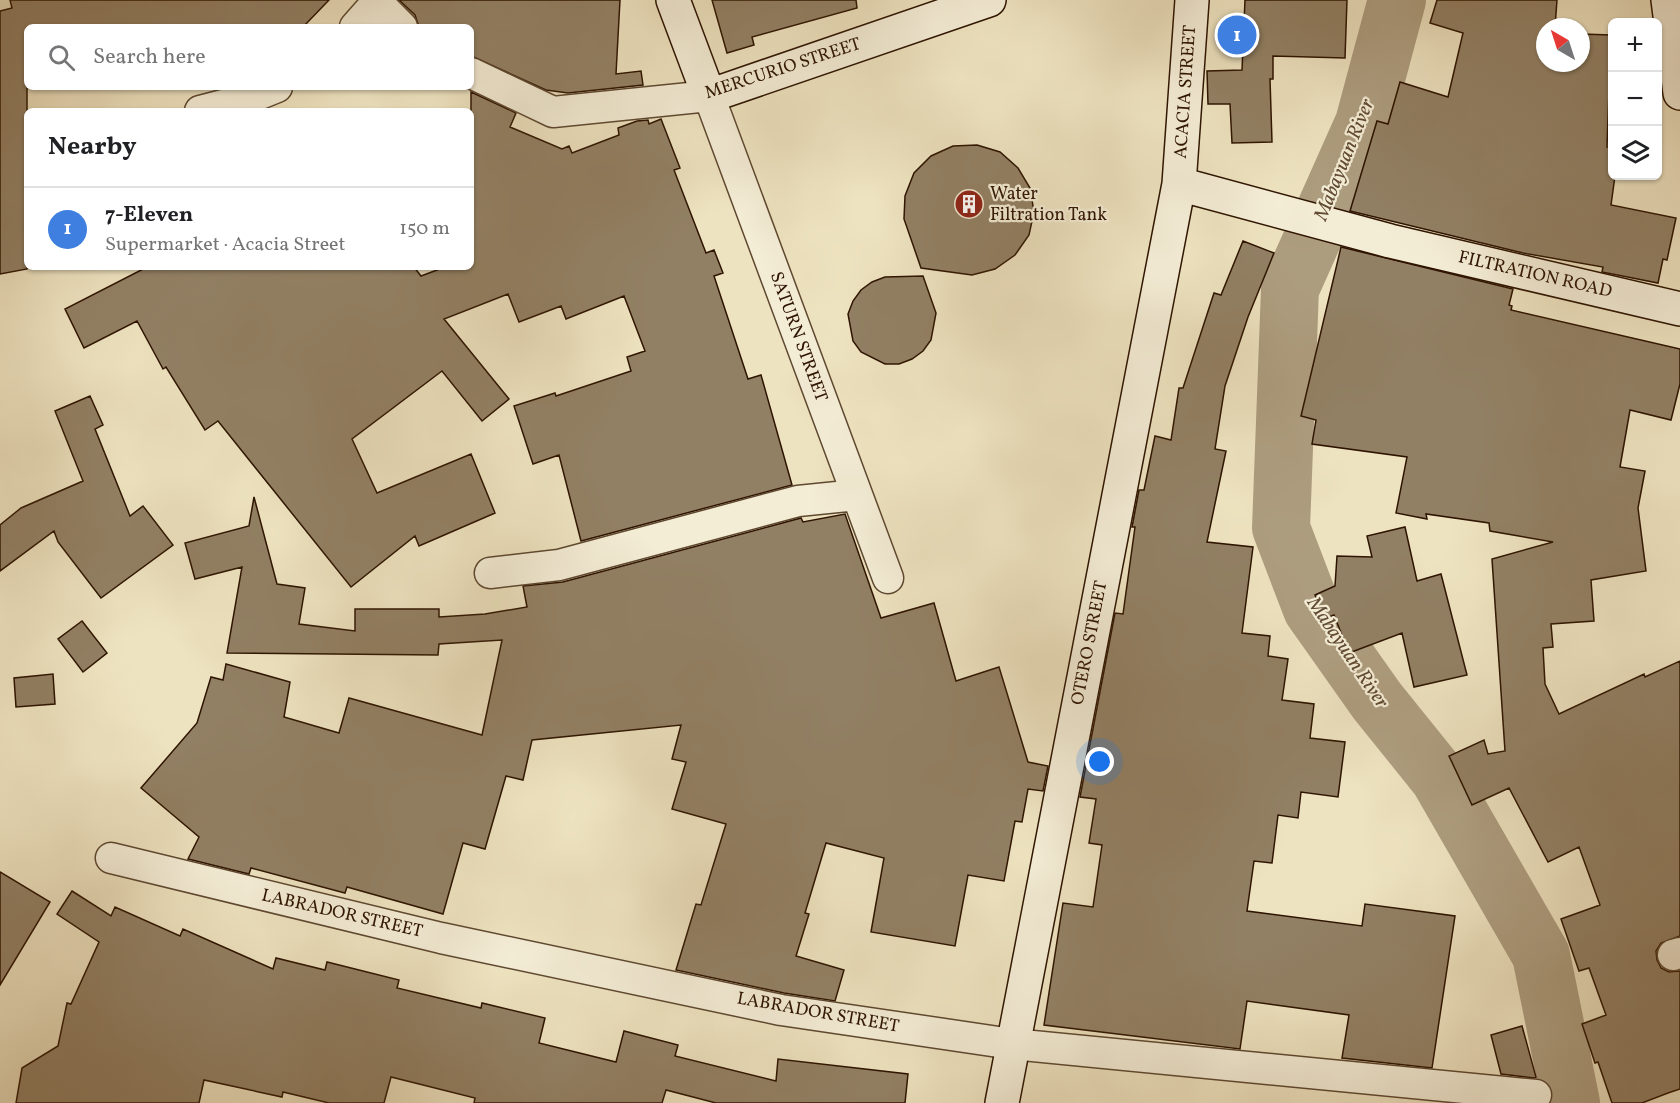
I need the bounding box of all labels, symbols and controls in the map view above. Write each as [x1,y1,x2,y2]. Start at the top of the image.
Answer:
pin: 1 [1218,12,1256,57]
north arrow [1536,18,1590,72]
map controls [1608,18,1662,180]
button: + [1608,18,1662,72]
search box [24,24,474,90]
street label: ACACIA STREET [1169,24,1203,160]
street label: MERCURIO STREET [702,32,865,106]
icon: search [45,41,78,74]
text: Search here [93,42,206,73]
button: − [1608,72,1662,126]
water label: Mabayuan River [1307,94,1382,226]
button: layers [1608,126,1662,180]
text: Nearby [48,129,137,165]
place label: Water Filtration Tank [990,182,1107,228]
building icon: Water Filtration Tank [953,188,985,220]
text: 7-Eleven [105,200,193,231]
text: 1 [63,215,72,243]
text: 150 m [399,215,450,243]
text: Supermarket · Acacia Street [105,231,346,259]
street label: FILTRATION ROAD [1456,245,1614,305]
street label: SATURN STREET [763,268,833,406]
street label: OTERO STREET [1066,578,1114,707]
water label: Mabayuan River [1299,591,1395,715]
your location [1085,747,1114,776]
street label: LABRADOR STREET [259,883,425,945]
street label: LABRADOR STREET [735,986,902,1040]

